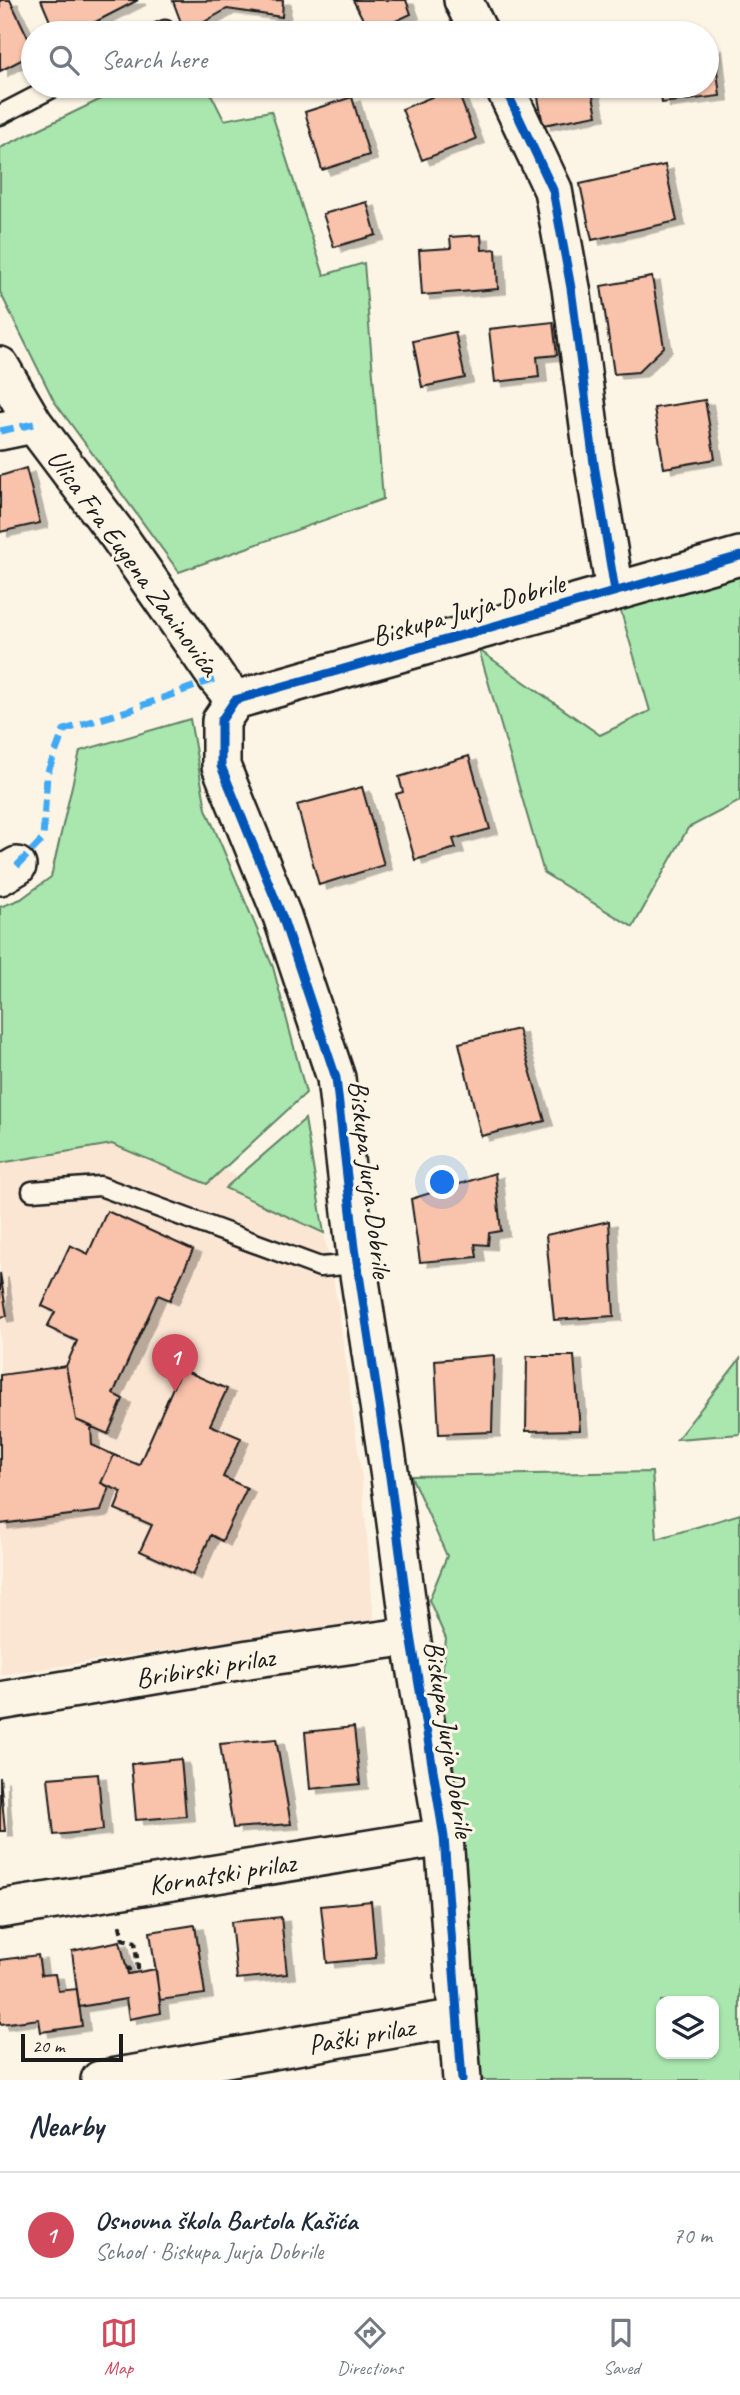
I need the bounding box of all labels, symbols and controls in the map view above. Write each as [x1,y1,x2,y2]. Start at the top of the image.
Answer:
search box [21,21,719,98]
icon: search [45,41,83,79]
text: Search here [101,43,207,76]
street label: Ulica Fra Eugena Zaninovića [40,442,229,684]
street label: Biskupa Jurja Dobrile [368,565,570,654]
street label: Biskupa Jurja Dobrile [341,1078,400,1282]
your location [425,1165,459,1199]
pin: 1 [152,1334,198,1392]
street label: Biskupa Jurja Dobrile [417,1638,483,1842]
street label: Bribirski prilaz [133,1639,279,1696]
street label: Kornatski prilaz [146,1844,300,1902]
map controls [656,1996,719,2059]
button: layers [656,1996,719,2059]
street label: Paški prilaz [305,2009,419,2062]
scale bar [21,2031,122,2063]
text: 20 m [32,2034,64,2058]
text: Nearby [28,2107,104,2145]
text: Osnovna škola Bartola Kašića [95,2204,357,2237]
text: 1 [46,2221,56,2250]
text: 70 m [673,2221,712,2250]
text: School · Biskupa Jurja Dobrile [95,2237,323,2266]
tab: Map [100,2314,138,2380]
tab: Directions [337,2314,403,2380]
tab: Saved [602,2314,640,2380]

